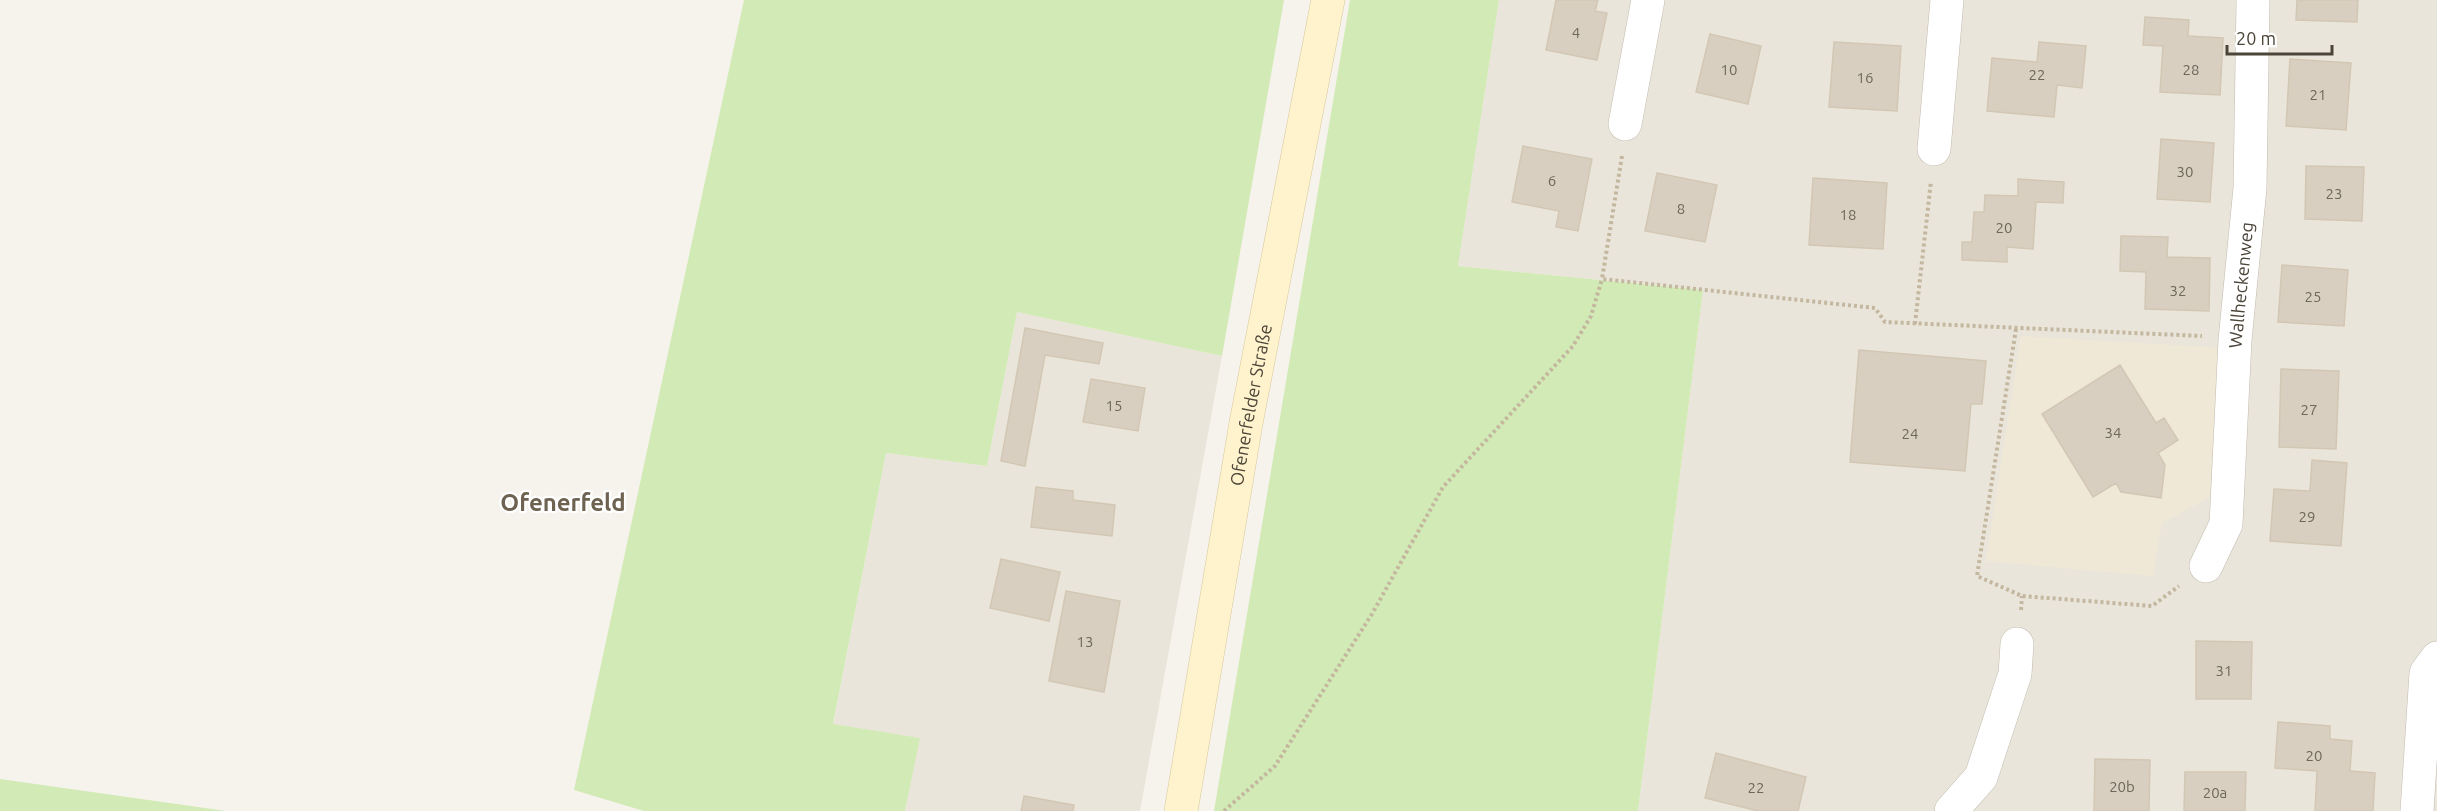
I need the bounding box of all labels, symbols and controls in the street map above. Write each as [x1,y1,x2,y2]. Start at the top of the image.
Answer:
scale bar [2227,18,2332,56]
house number: 4 [1572,24,1580,41]
text: 20 m [2236,28,2276,48]
house number: 10 [1721,61,1737,78]
house number: 28 [2183,61,2199,78]
house number: 22 [2029,66,2045,83]
house number: 16 [1857,69,1873,86]
house number: 21 [2310,86,2326,103]
house number: 30 [2177,163,2193,180]
house number: 6 [1548,172,1556,189]
house number: 23 [2326,185,2342,202]
house number: 8 [1677,200,1685,217]
house number: 18 [1840,206,1856,223]
house number: 20 [1996,219,2012,236]
street label: Wallheckenweg [2225,221,2257,349]
house number: 32 [2170,282,2186,299]
house number: 25 [2305,288,2321,305]
street label: Ofenerfelder Straße [1226,322,1275,487]
house number: 15 [1106,397,1122,414]
house number: 27 [2301,401,2317,418]
house number: 34 [2105,424,2121,441]
house number: 24 [1902,425,1918,442]
district label: Ofenerfeld [500,489,626,516]
house number: 29 [2299,508,2315,525]
house number: 13 [1077,633,1093,650]
house number: 31 [2216,662,2232,679]
house number: 20 [2306,747,2322,764]
house number: 20b [2109,778,2135,795]
house number: 22 [1748,779,1764,796]
house number: 20a [2203,784,2227,801]

